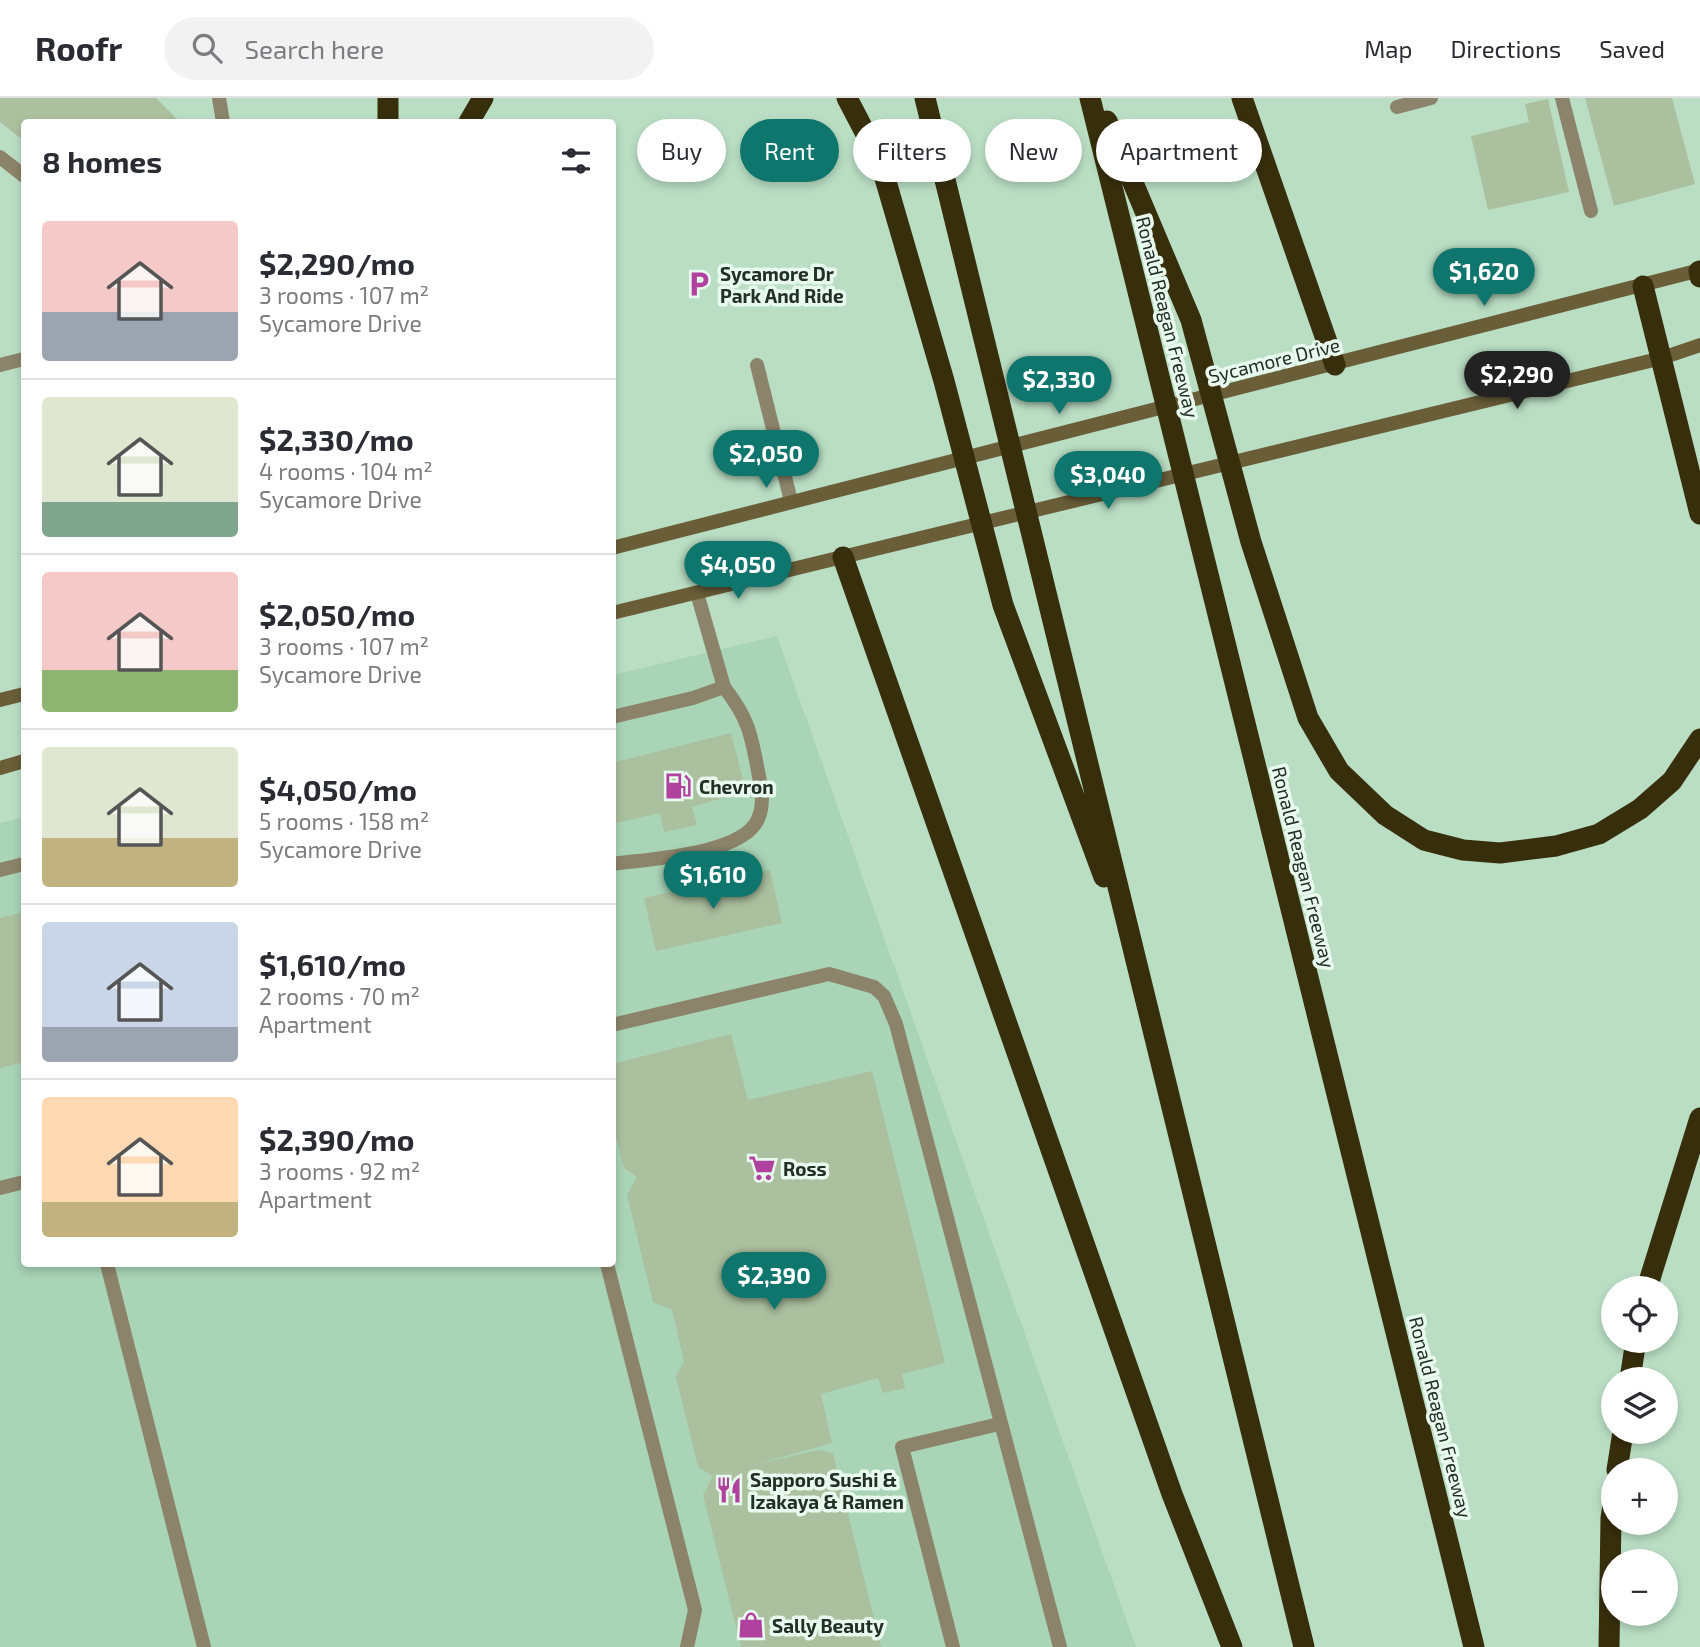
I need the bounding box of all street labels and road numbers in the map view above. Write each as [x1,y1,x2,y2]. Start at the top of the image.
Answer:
street label: Ronald Reagan Freeway [1132,214,1204,420]
street label: Sycamore Drive [1206,333,1342,387]
street label: Ronald Reagan Freeway [1268,764,1340,970]
street label: Ronald Reagan Freeway [1405,1314,1477,1520]

